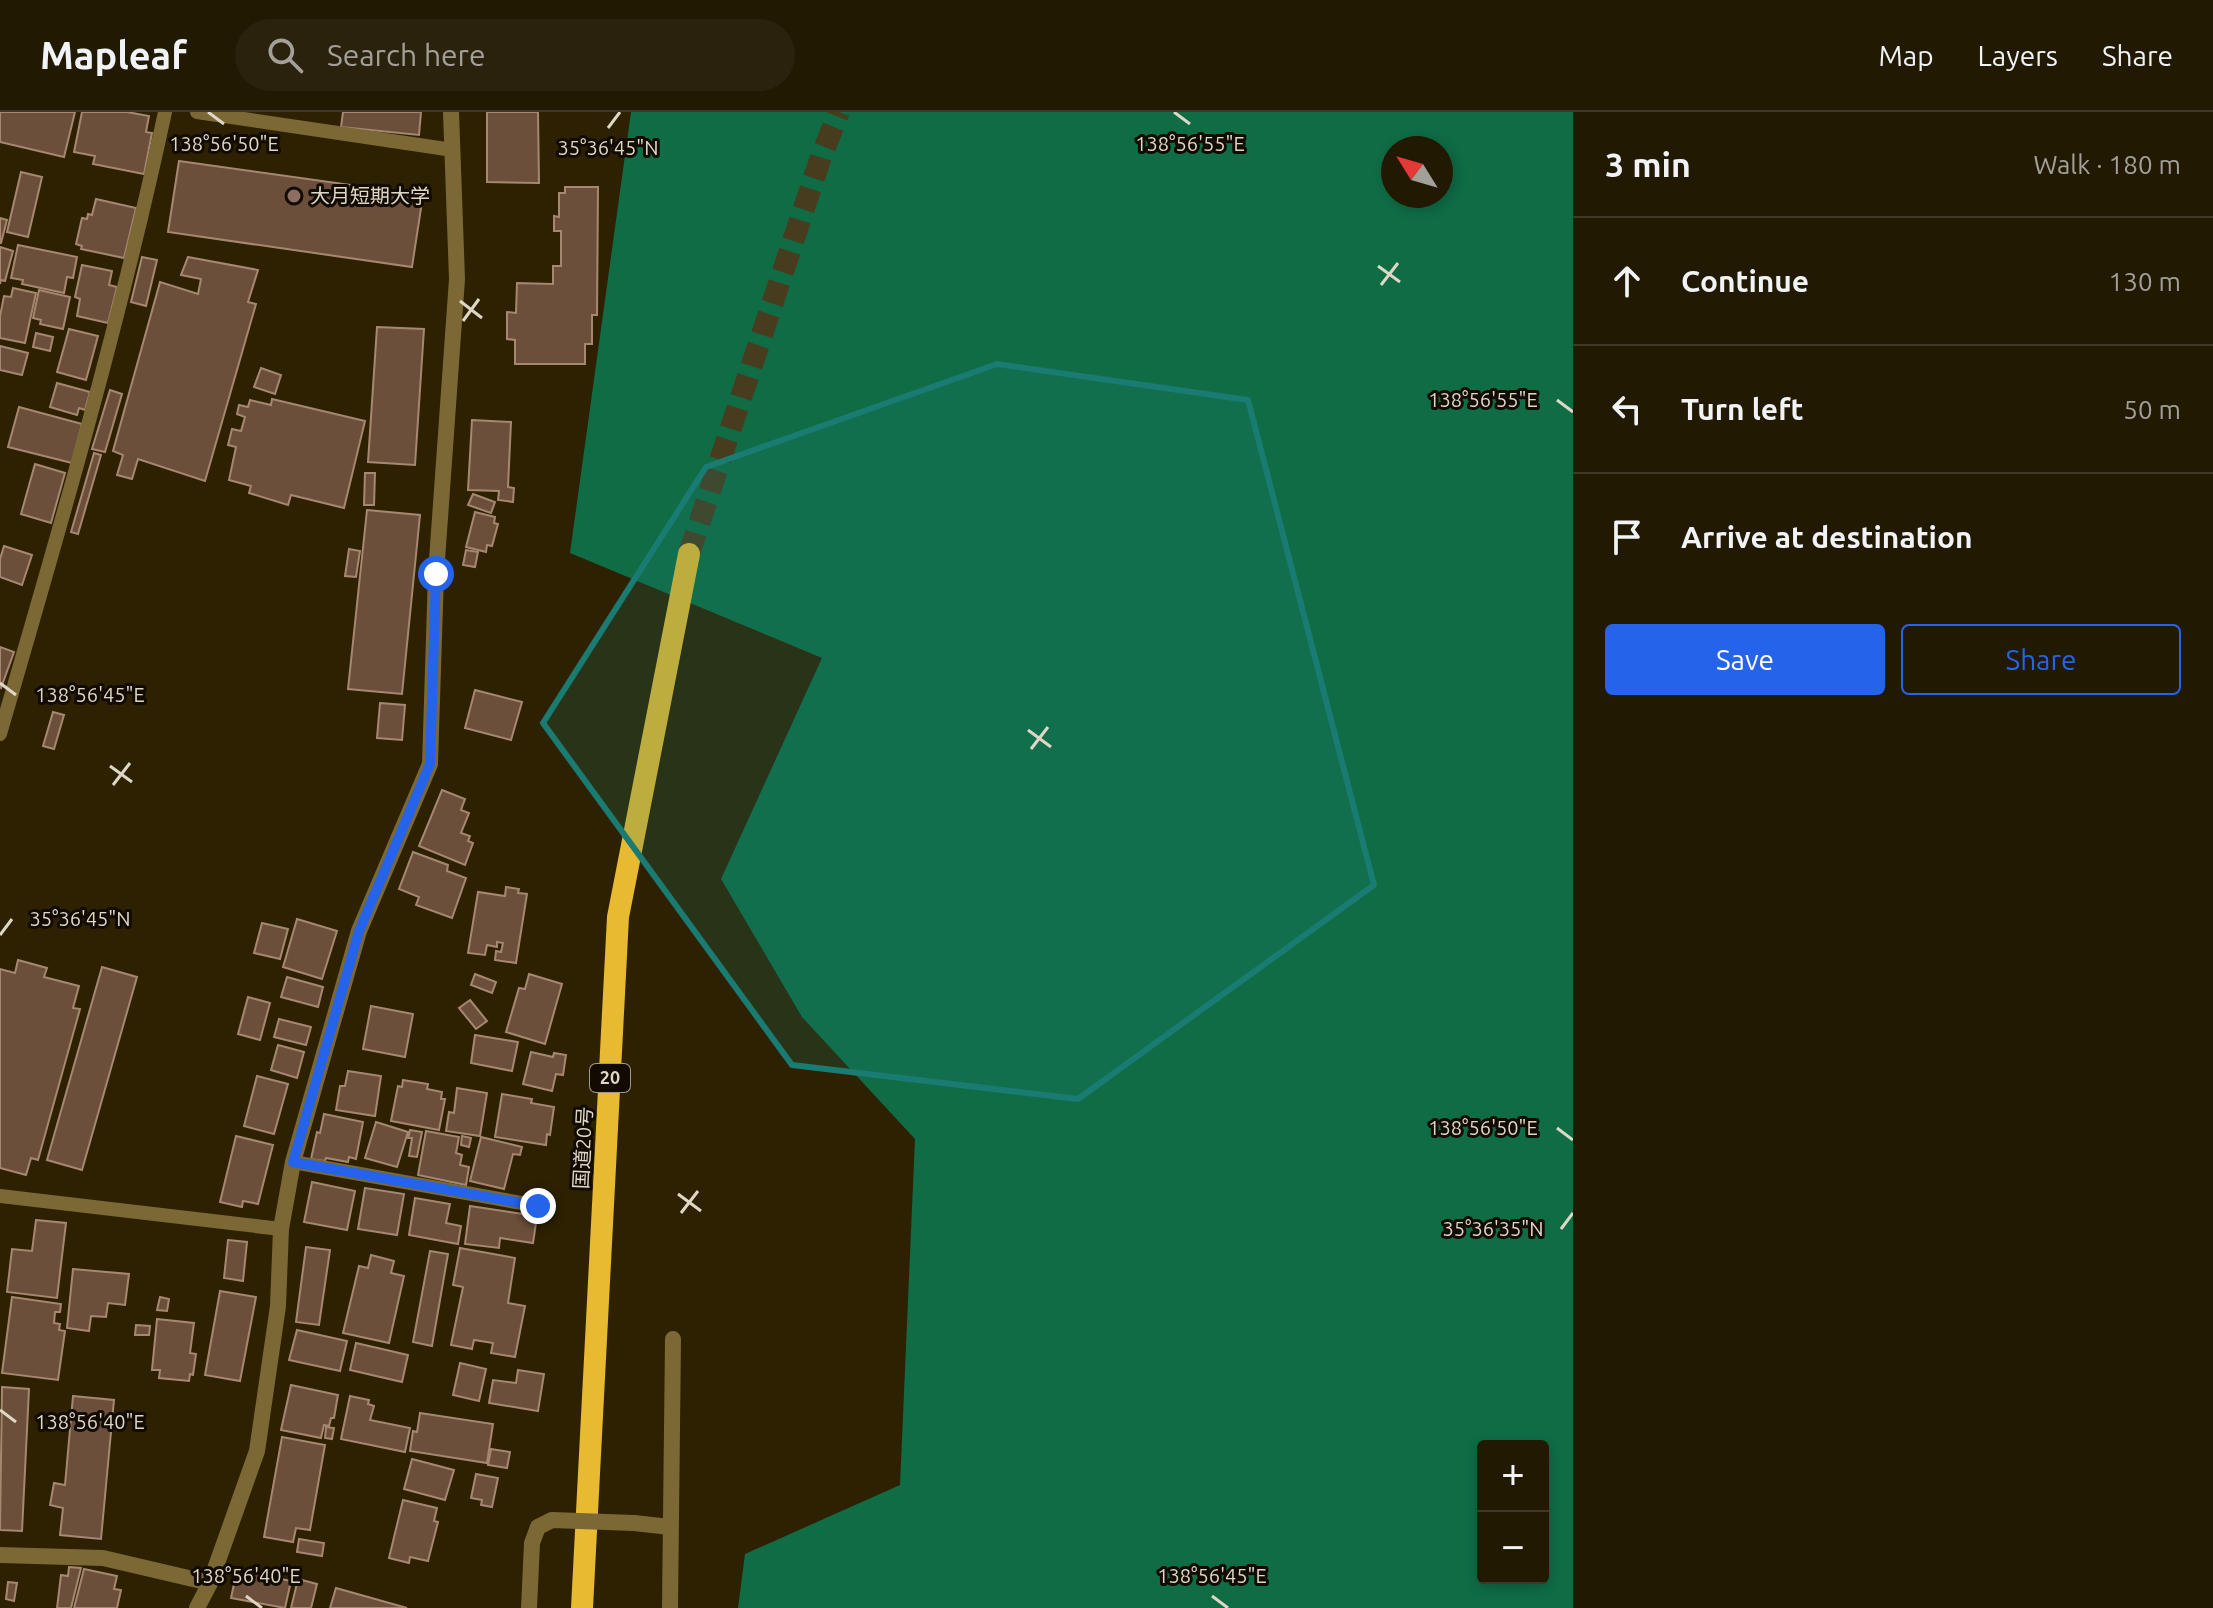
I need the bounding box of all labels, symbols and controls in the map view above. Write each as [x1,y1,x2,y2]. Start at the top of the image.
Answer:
search box [235,19,795,91]
icon: search [263,33,307,77]
text: Mapleaf [40,34,187,76]
text: Search here [327,38,486,72]
text: Map [1878,40,1934,71]
text: Layers [1978,40,2058,71]
text: Share [2102,40,2173,71]
text: 138°56'50"E [169,132,279,155]
text: 138°56'55"E [1135,132,1245,155]
text: 35°36'45"N [557,136,659,159]
north arrow [1381,136,1453,208]
text: 3 min [1605,145,1691,183]
text: Walk · 180 m [2033,150,2181,179]
place label: 大月短期大学 [310,184,430,207]
marker: 大月短期大学 [285,187,303,205]
icon: ahead [1605,259,1649,303]
text: Continue [1681,264,1809,298]
text: 130 m [2109,267,2181,296]
icon: left [1605,387,1649,431]
text: 138°56'55"E [1428,388,1538,411]
text: Turn left [1681,392,1803,426]
text: 50 m [2123,395,2181,424]
icon: arrive [1605,515,1649,559]
text: Arrive at destination [1681,520,1973,554]
route start [418,556,454,592]
button: Save [1605,624,1885,695]
button: Share [1901,624,2181,695]
text: 138°56'45"E [35,683,145,706]
text: 35°36'45"N [29,907,131,930]
road number: 20 [590,1064,630,1092]
street label: 国道20号 [569,1106,596,1190]
text: 138°56'50"E [1428,1116,1538,1139]
route end [520,1188,556,1224]
text: 35°36'35"N [1442,1217,1544,1240]
text: 138°56'40"E [35,1410,145,1433]
map controls [1477,1440,1549,1584]
button: + [1477,1440,1549,1512]
button: − [1477,1512,1549,1584]
text: 138°56'40"E [191,1564,301,1587]
text: 138°56'45"E [1157,1564,1267,1587]

